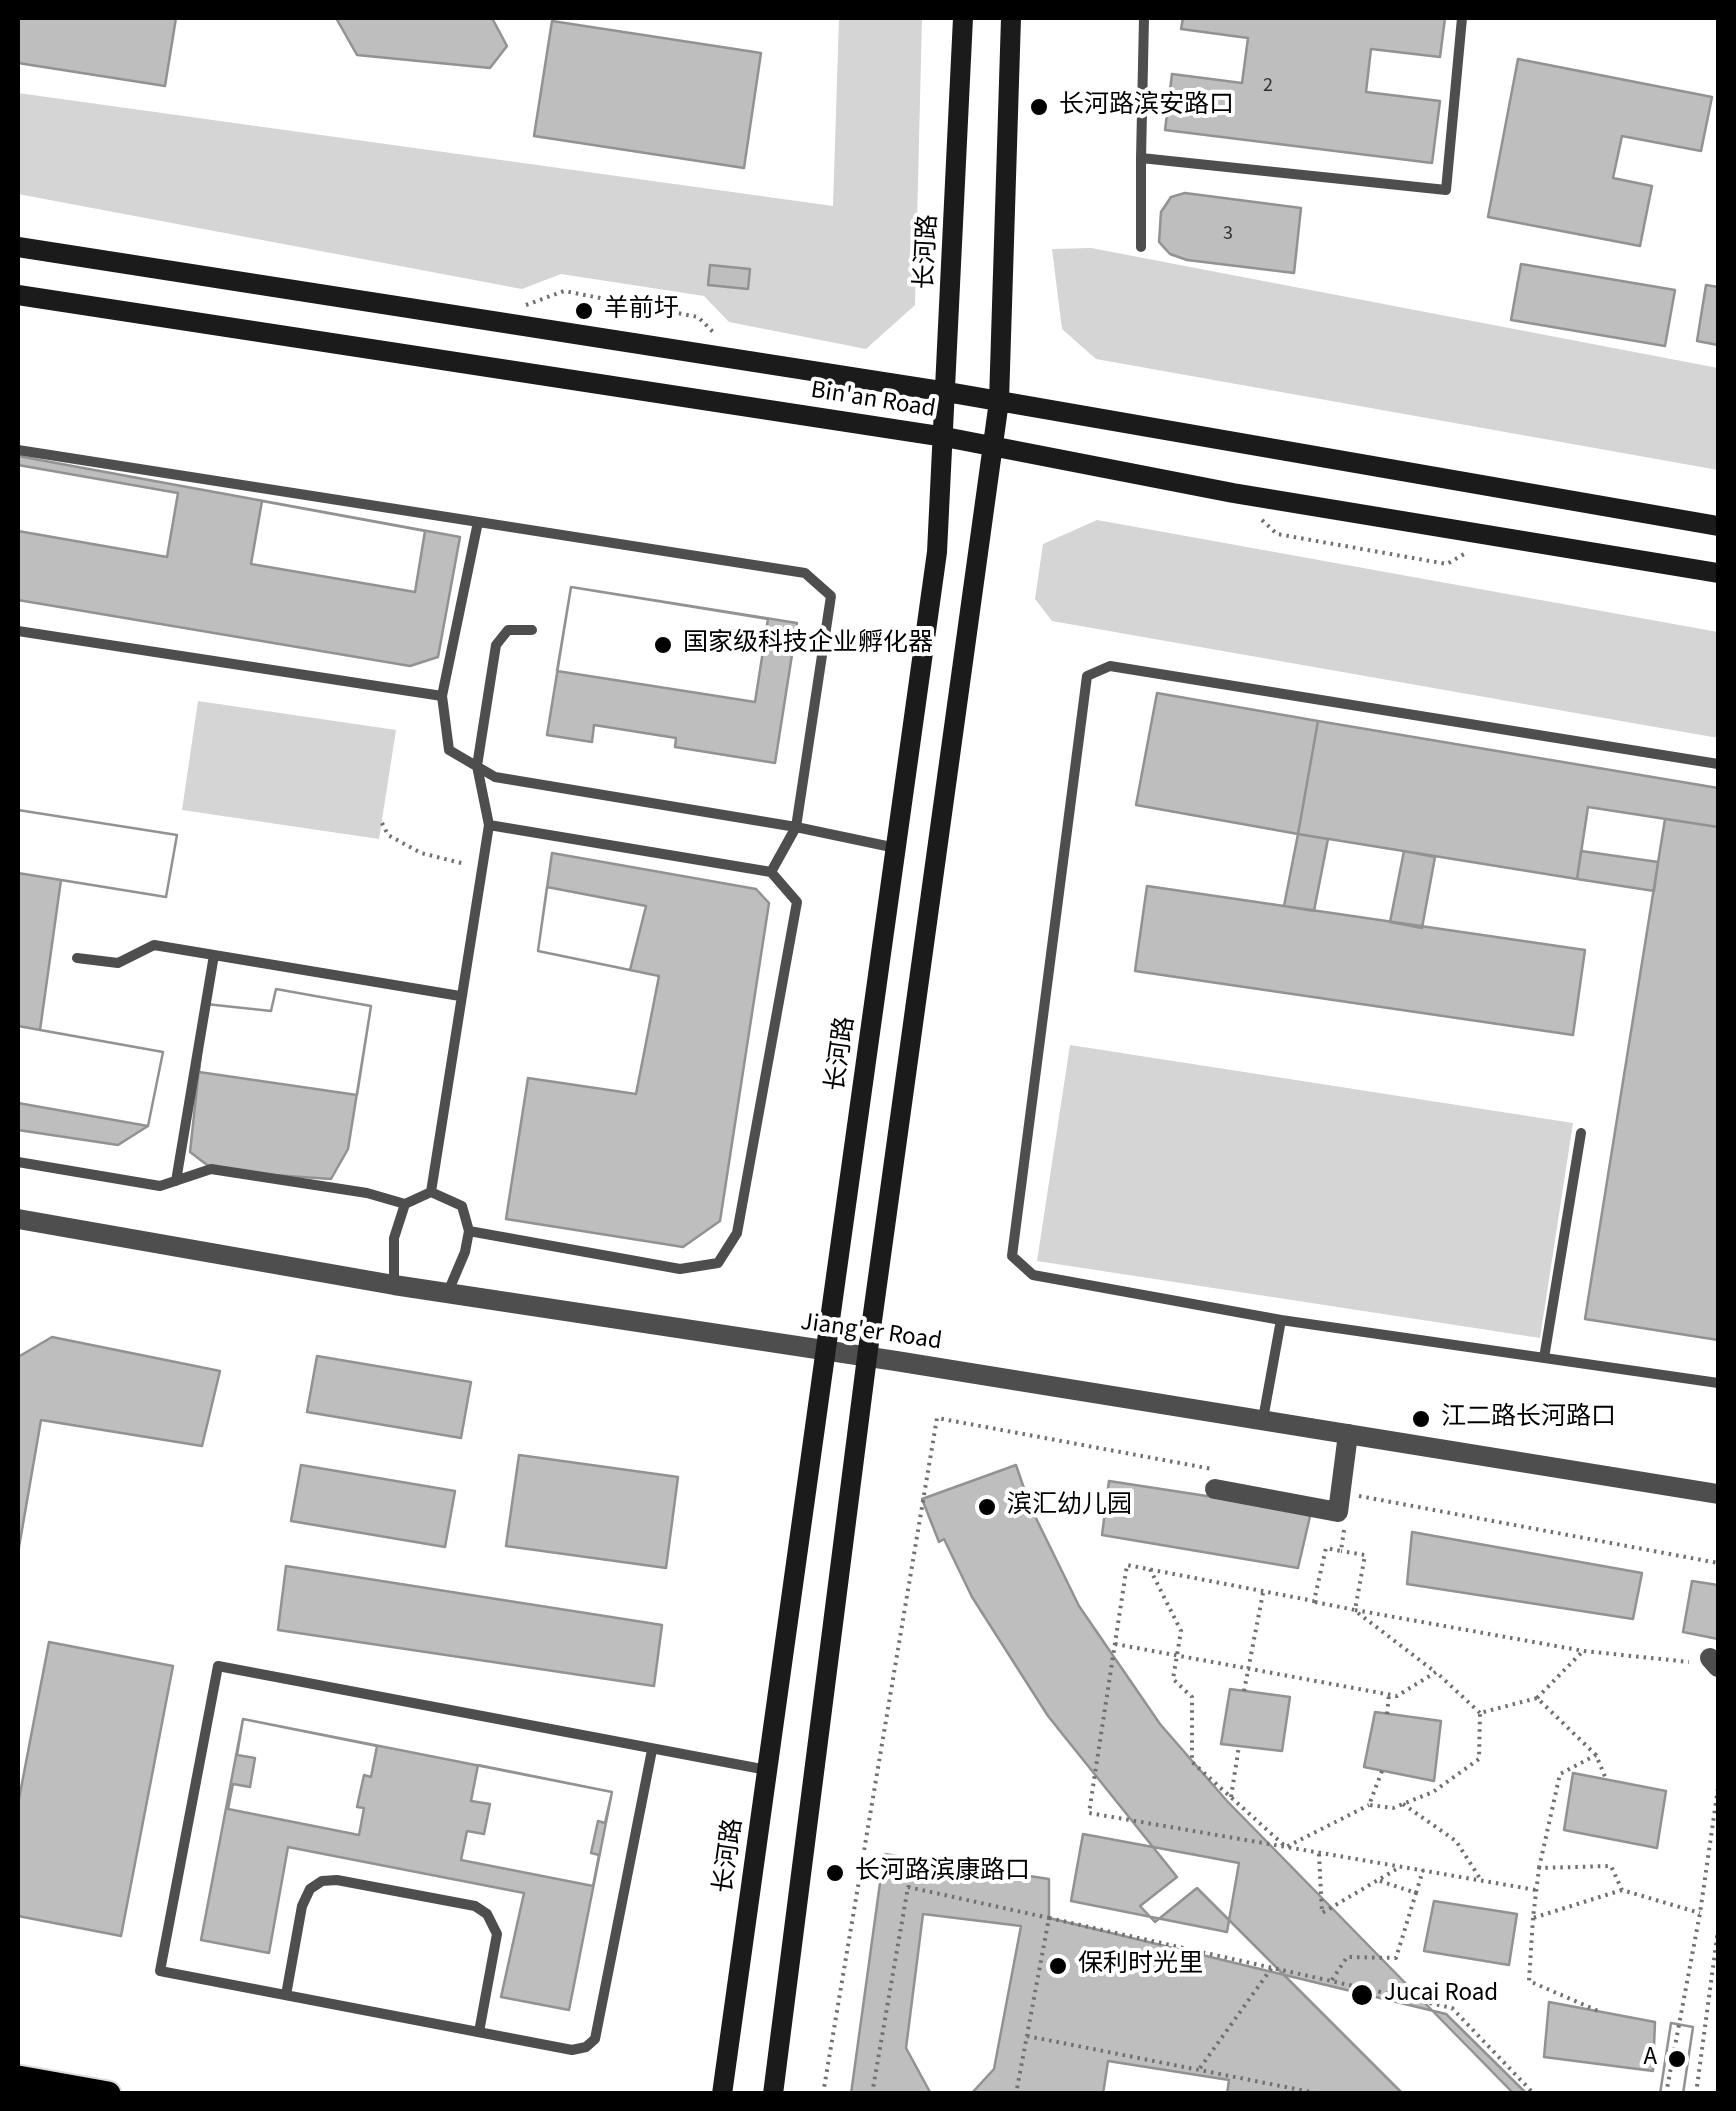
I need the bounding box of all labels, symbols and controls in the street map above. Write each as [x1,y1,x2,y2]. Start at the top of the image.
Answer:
house number: 2 [1263,75,1273,99]
place label: 长河路滨安路口 [1059,92,1234,122]
marker: 长河路滨安路口 [1028,96,1050,118]
street label: 长河路 [911,214,945,290]
house number: 3 [1223,223,1233,247]
place label: 羊前圩 [604,296,679,326]
marker: 羊前圩 [573,300,595,322]
street label: Bin'an Road [809,376,937,426]
place label: 国家级科技企业孵化器 [683,630,933,660]
marker: 国家级科技企业孵化器 [652,634,674,656]
street label: 长河路 [822,1015,862,1093]
street label: Jiang'er Road [798,1308,944,1358]
place label: 江二路长河路口 [1441,1404,1616,1434]
marker: 江二路长河路口 [1410,1408,1432,1430]
place label: 滨汇幼儿园 [1007,1492,1132,1522]
marker: 滨汇幼儿园 [976,1496,998,1518]
street label: 长河路 [710,1817,750,1895]
place label: 长河路滨康路口 [855,1858,1030,1888]
marker: 长河路滨康路口 [824,1862,846,1884]
place label: 保利时光里 [1078,1951,1203,1981]
marker: 保利时光里 [1047,1955,1069,1977]
place label: Jucai Road [1384,1980,1498,2010]
marker: Jucai Road [1349,1982,1375,2008]
place label: A [1643,2044,1657,2074]
marker: A [1666,2048,1688,2070]

